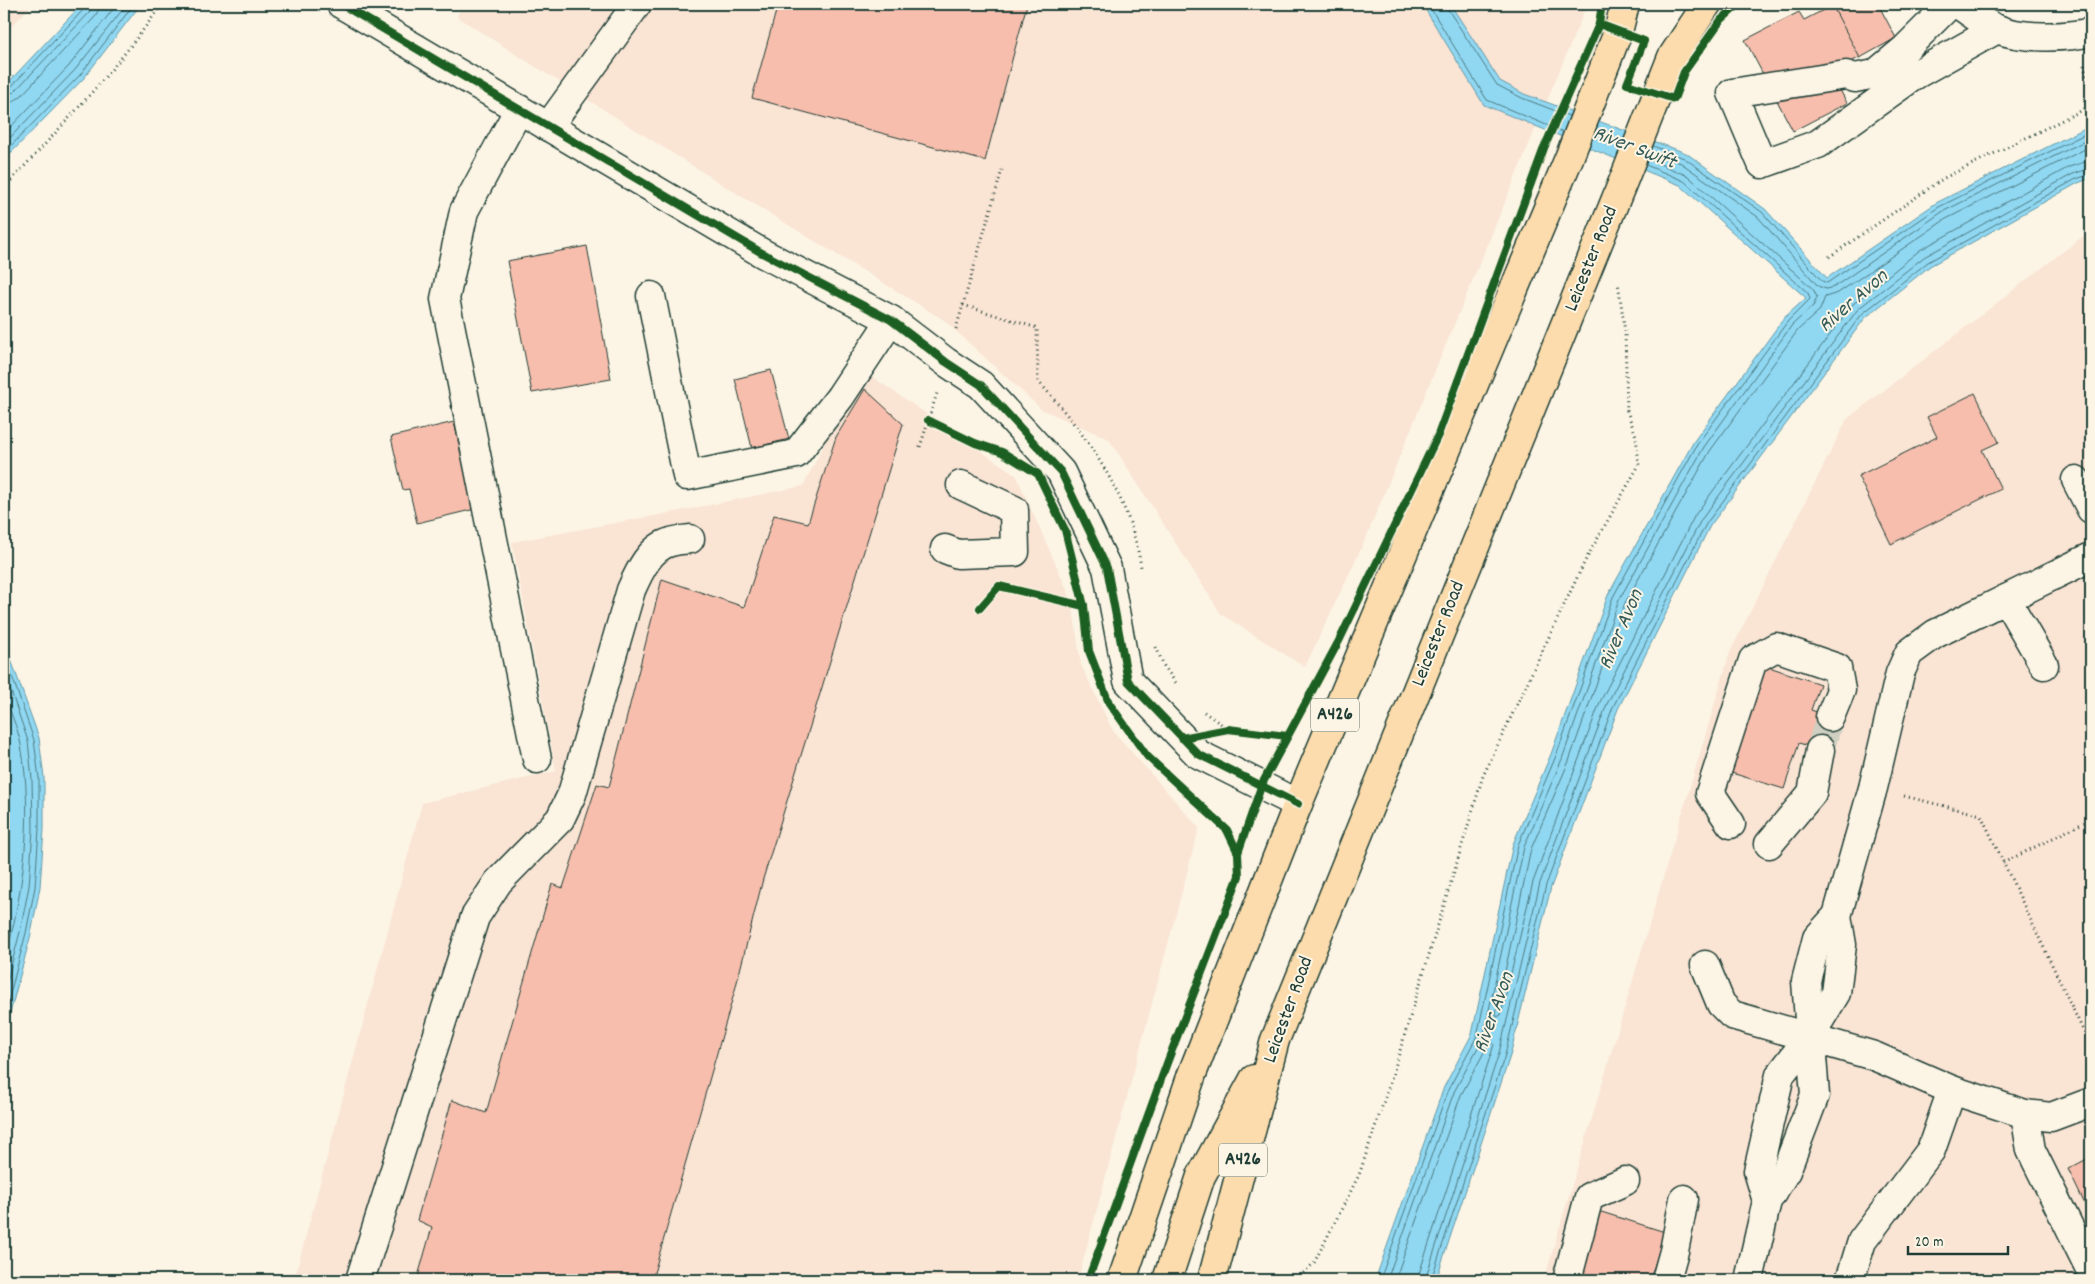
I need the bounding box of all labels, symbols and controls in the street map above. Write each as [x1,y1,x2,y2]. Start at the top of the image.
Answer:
water label: River Swift [1588,120,1682,179]
street label: Leicester Road [1558,202,1626,316]
water label: River Avon [1812,262,1896,341]
street label: Leicester Road [1405,577,1473,691]
water label: River Avon [1592,584,1653,674]
road number: A426 [1311,698,1359,732]
street label: Leicester Road [1257,953,1321,1067]
water label: River Avon [1467,967,1524,1058]
road number: A426 [1219,1144,1267,1176]
scale bar [1908,1224,2008,1256]
text: 20 m [1915,1232,1943,1254]

